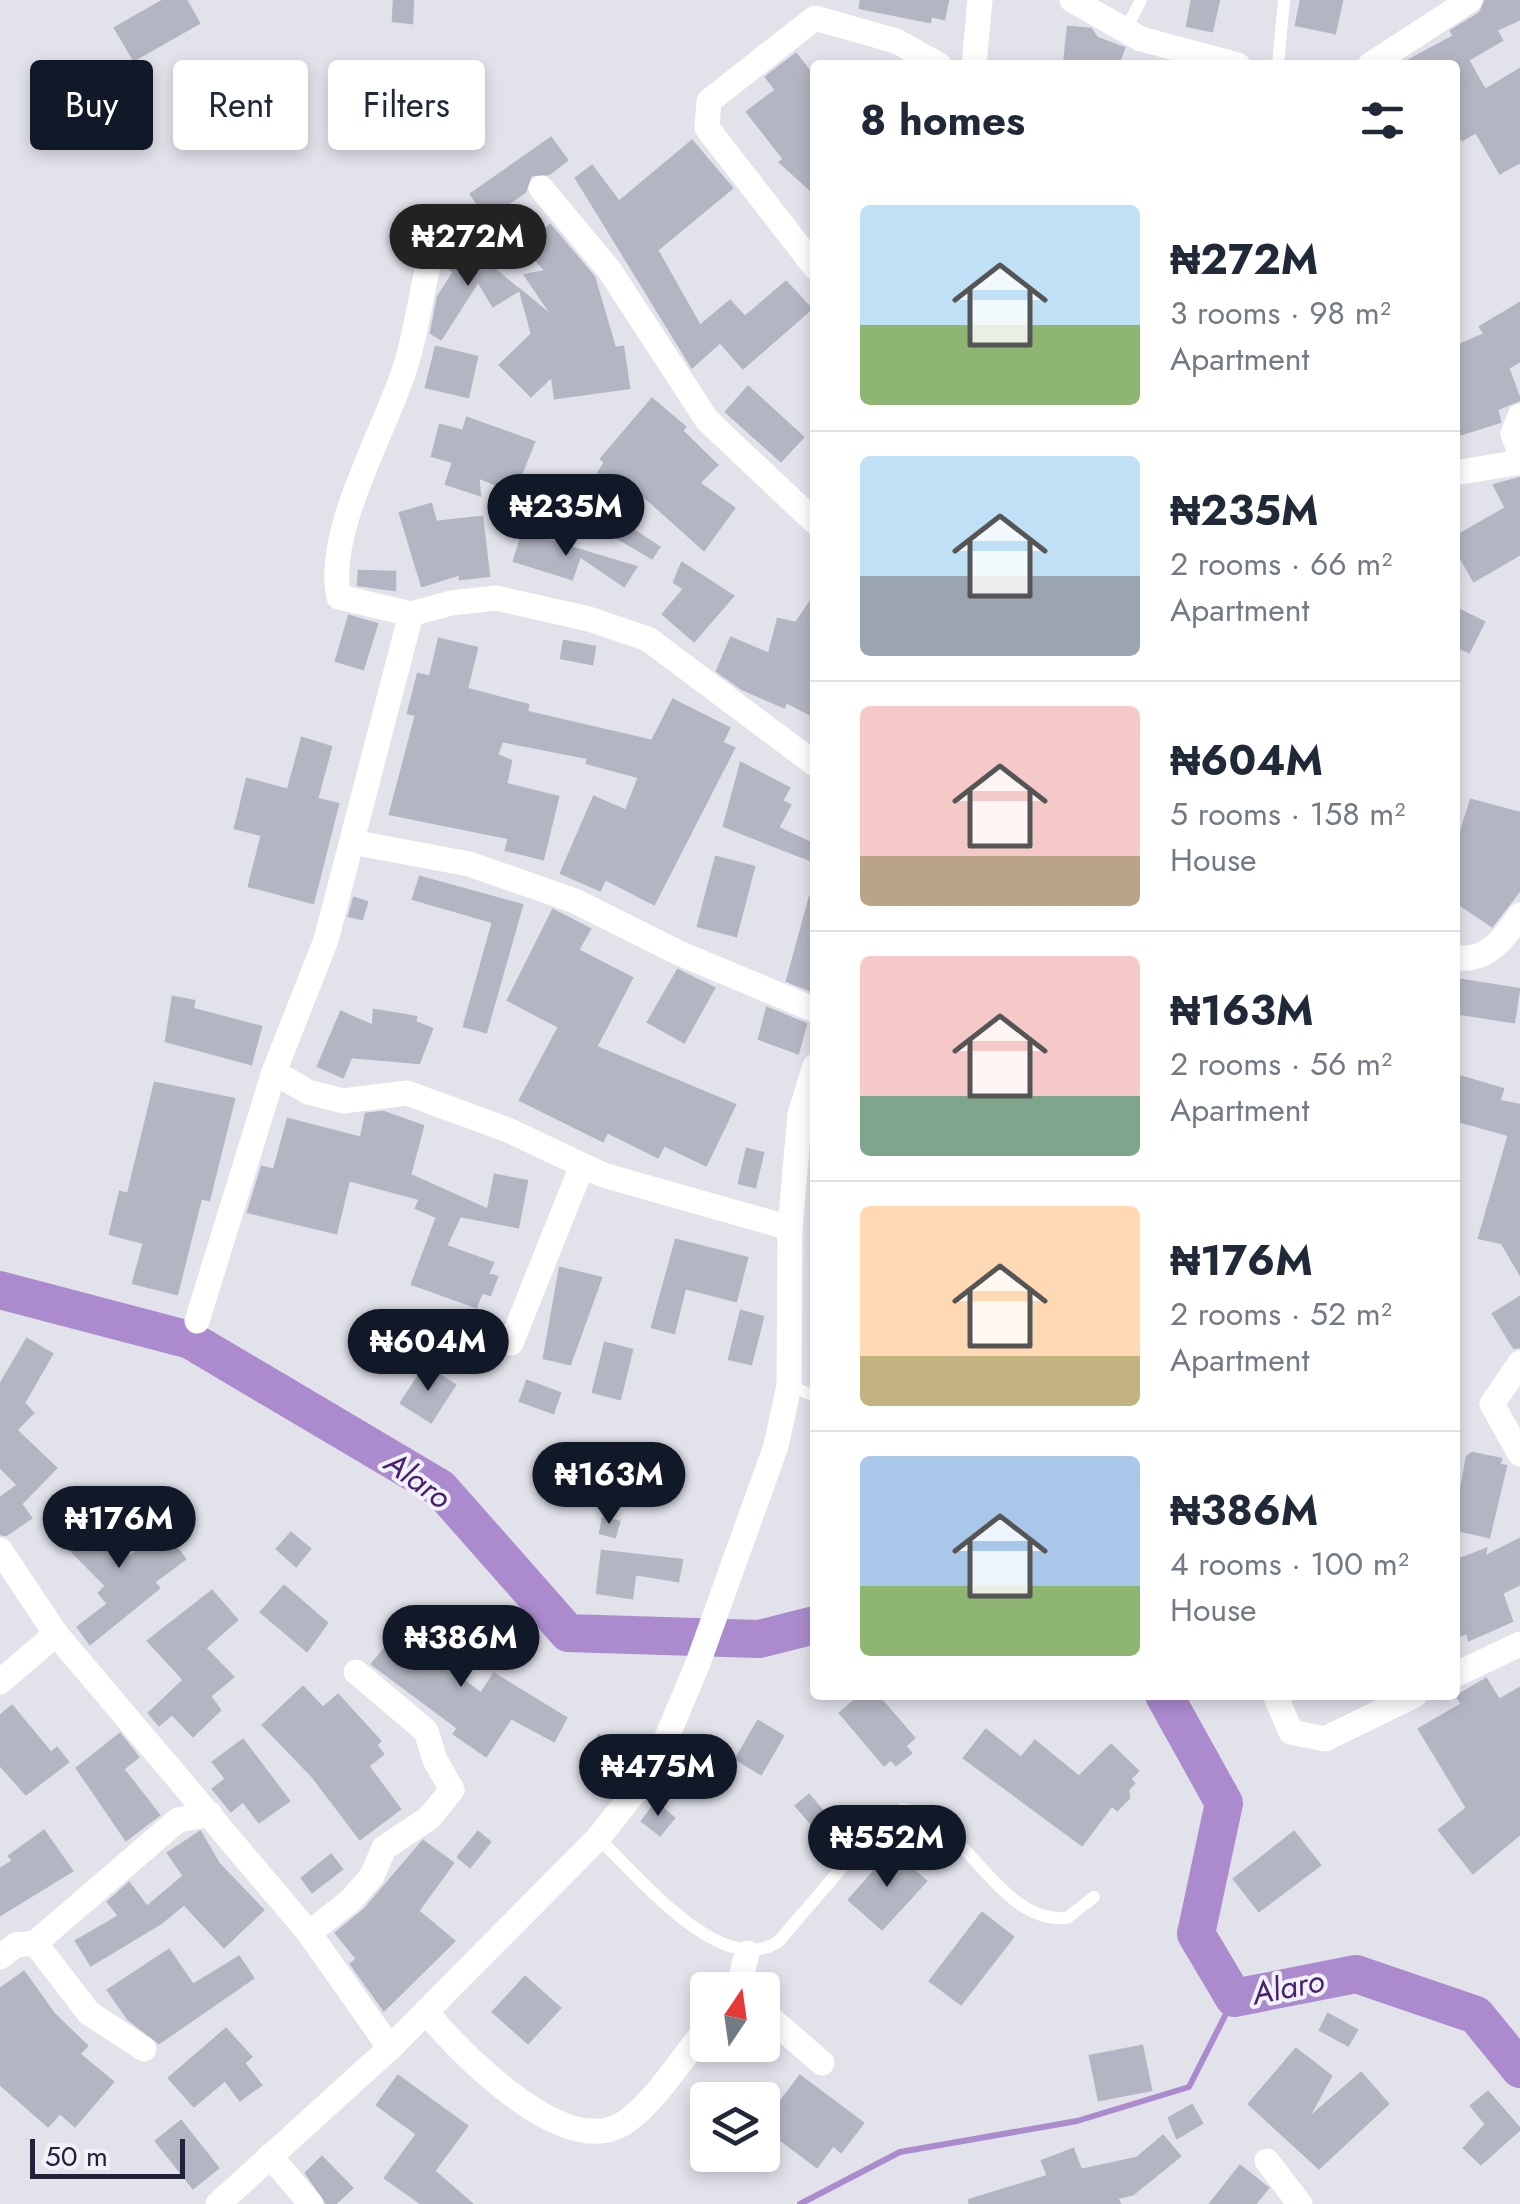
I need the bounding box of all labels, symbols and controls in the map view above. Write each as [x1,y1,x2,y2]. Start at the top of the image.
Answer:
chip: Buy [30,60,153,150]
chip: Rent [173,60,308,150]
chip: Filters [328,60,485,150]
text: 8 homes [860,90,1025,151]
icon: filters [1355,93,1410,148]
pin: ₦272M [398,204,538,289]
text: ₦272M [412,213,524,259]
text: ₦272M [1170,229,1318,290]
icon: home [940,245,1060,365]
text: 3 rooms · 98 m² [1170,290,1391,336]
text: Apartment [1170,336,1309,382]
pin: ₦235M [496,474,636,559]
text: ₦235M [1170,480,1318,541]
text: ₦235M [509,483,623,529]
icon: home [940,496,1060,616]
text: 2 rooms · 66 m² [1170,541,1392,587]
text: Apartment [1170,587,1309,633]
text: ₦604M [1170,730,1323,791]
icon: home [940,746,1060,866]
text: 5 rooms · 158 m² [1170,791,1405,837]
text: House [1170,837,1257,883]
text: ₦163M [1170,980,1313,1041]
icon: home [940,996,1060,1116]
text: 2 rooms · 56 m² [1170,1041,1392,1087]
text: Apartment [1170,1087,1309,1133]
text: ₦176M [1170,1230,1313,1291]
icon: home [940,1246,1060,1366]
text: 2 rooms · 52 m² [1170,1291,1392,1337]
pin: ₦604M [358,1309,498,1394]
text: ₦604M [370,1318,486,1364]
text: Apartment [1170,1337,1309,1383]
water label: Alaro [374,1440,461,1520]
pin: ₦163M [539,1442,679,1527]
text: ₦163M [554,1451,664,1497]
text: ₦386M [1170,1480,1318,1541]
pin: ₦176M [49,1486,189,1571]
text: ₦176M [65,1495,173,1541]
icon: home [940,1496,1060,1616]
text: 4 rooms · 100 m² [1170,1541,1409,1587]
text: House [1170,1587,1257,1633]
pin: ₦386M [391,1605,531,1690]
text: ₦386M [405,1614,517,1660]
pin: ₦475M [588,1734,728,1819]
text: ₦475M [601,1743,715,1789]
pin: ₦552M [817,1805,957,1890]
text: ₦552M [830,1814,944,1860]
water label: Alaro [1247,1958,1328,2017]
north arrow [690,1972,780,2062]
map controls [690,1972,780,2172]
button: layers [690,2082,780,2172]
scale bar [30,2134,185,2178]
text: 50 m [45,2136,108,2177]

